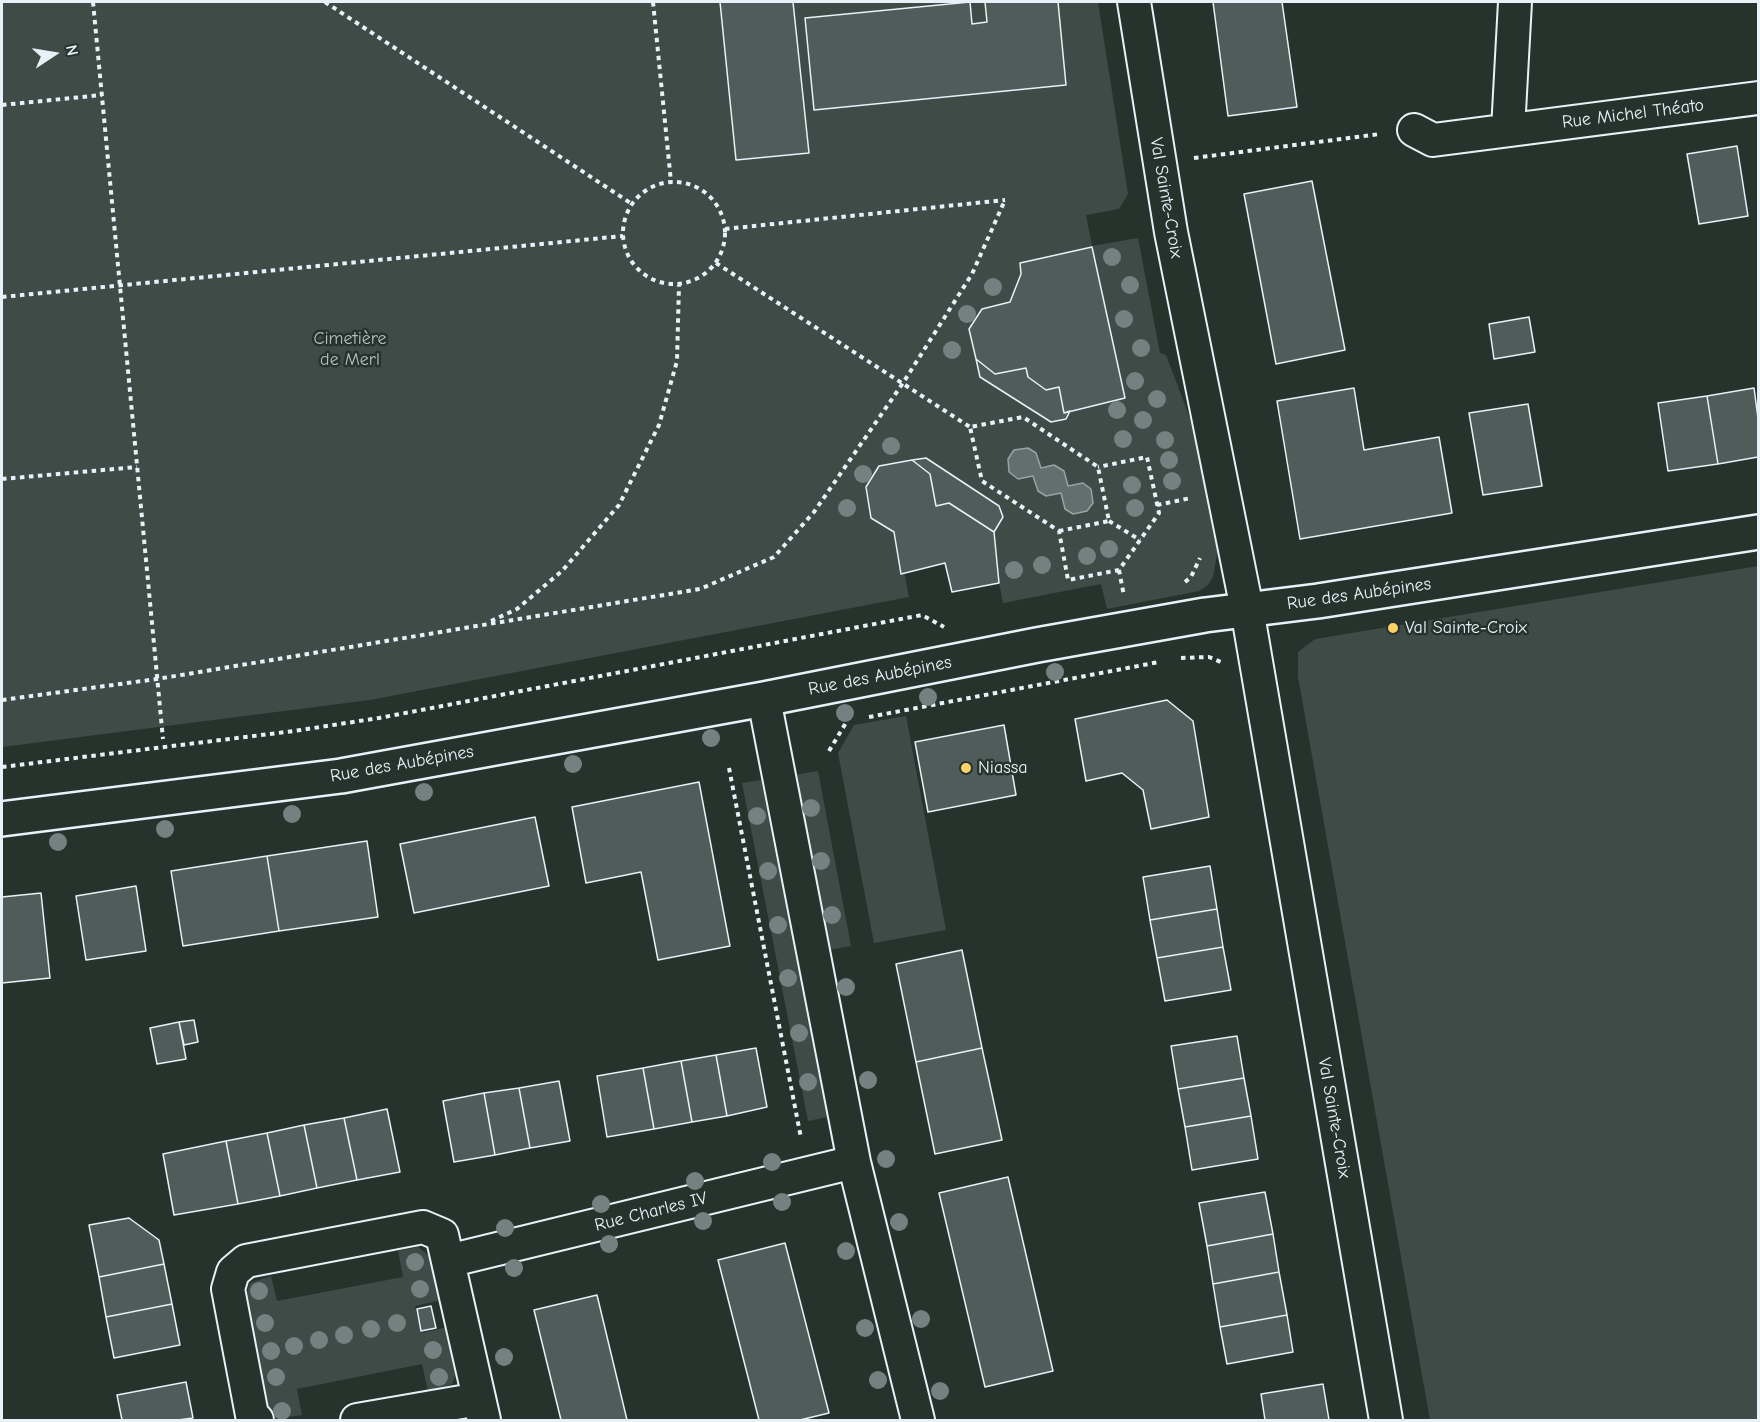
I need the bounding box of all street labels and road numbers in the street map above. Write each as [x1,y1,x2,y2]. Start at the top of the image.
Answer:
street label: Rue Michel Théato [1561,95,1705,133]
street label: Val Sainte-Croix [1145,136,1187,260]
street label: Rue des Aubépines [1285,573,1433,615]
street label: Rue des Aubépines [807,652,953,700]
street label: Rue des Aubépines [329,741,475,787]
street label: Val Sainte-Croix [1313,1056,1355,1180]
street label: Rue Charles IV [592,1188,710,1236]

